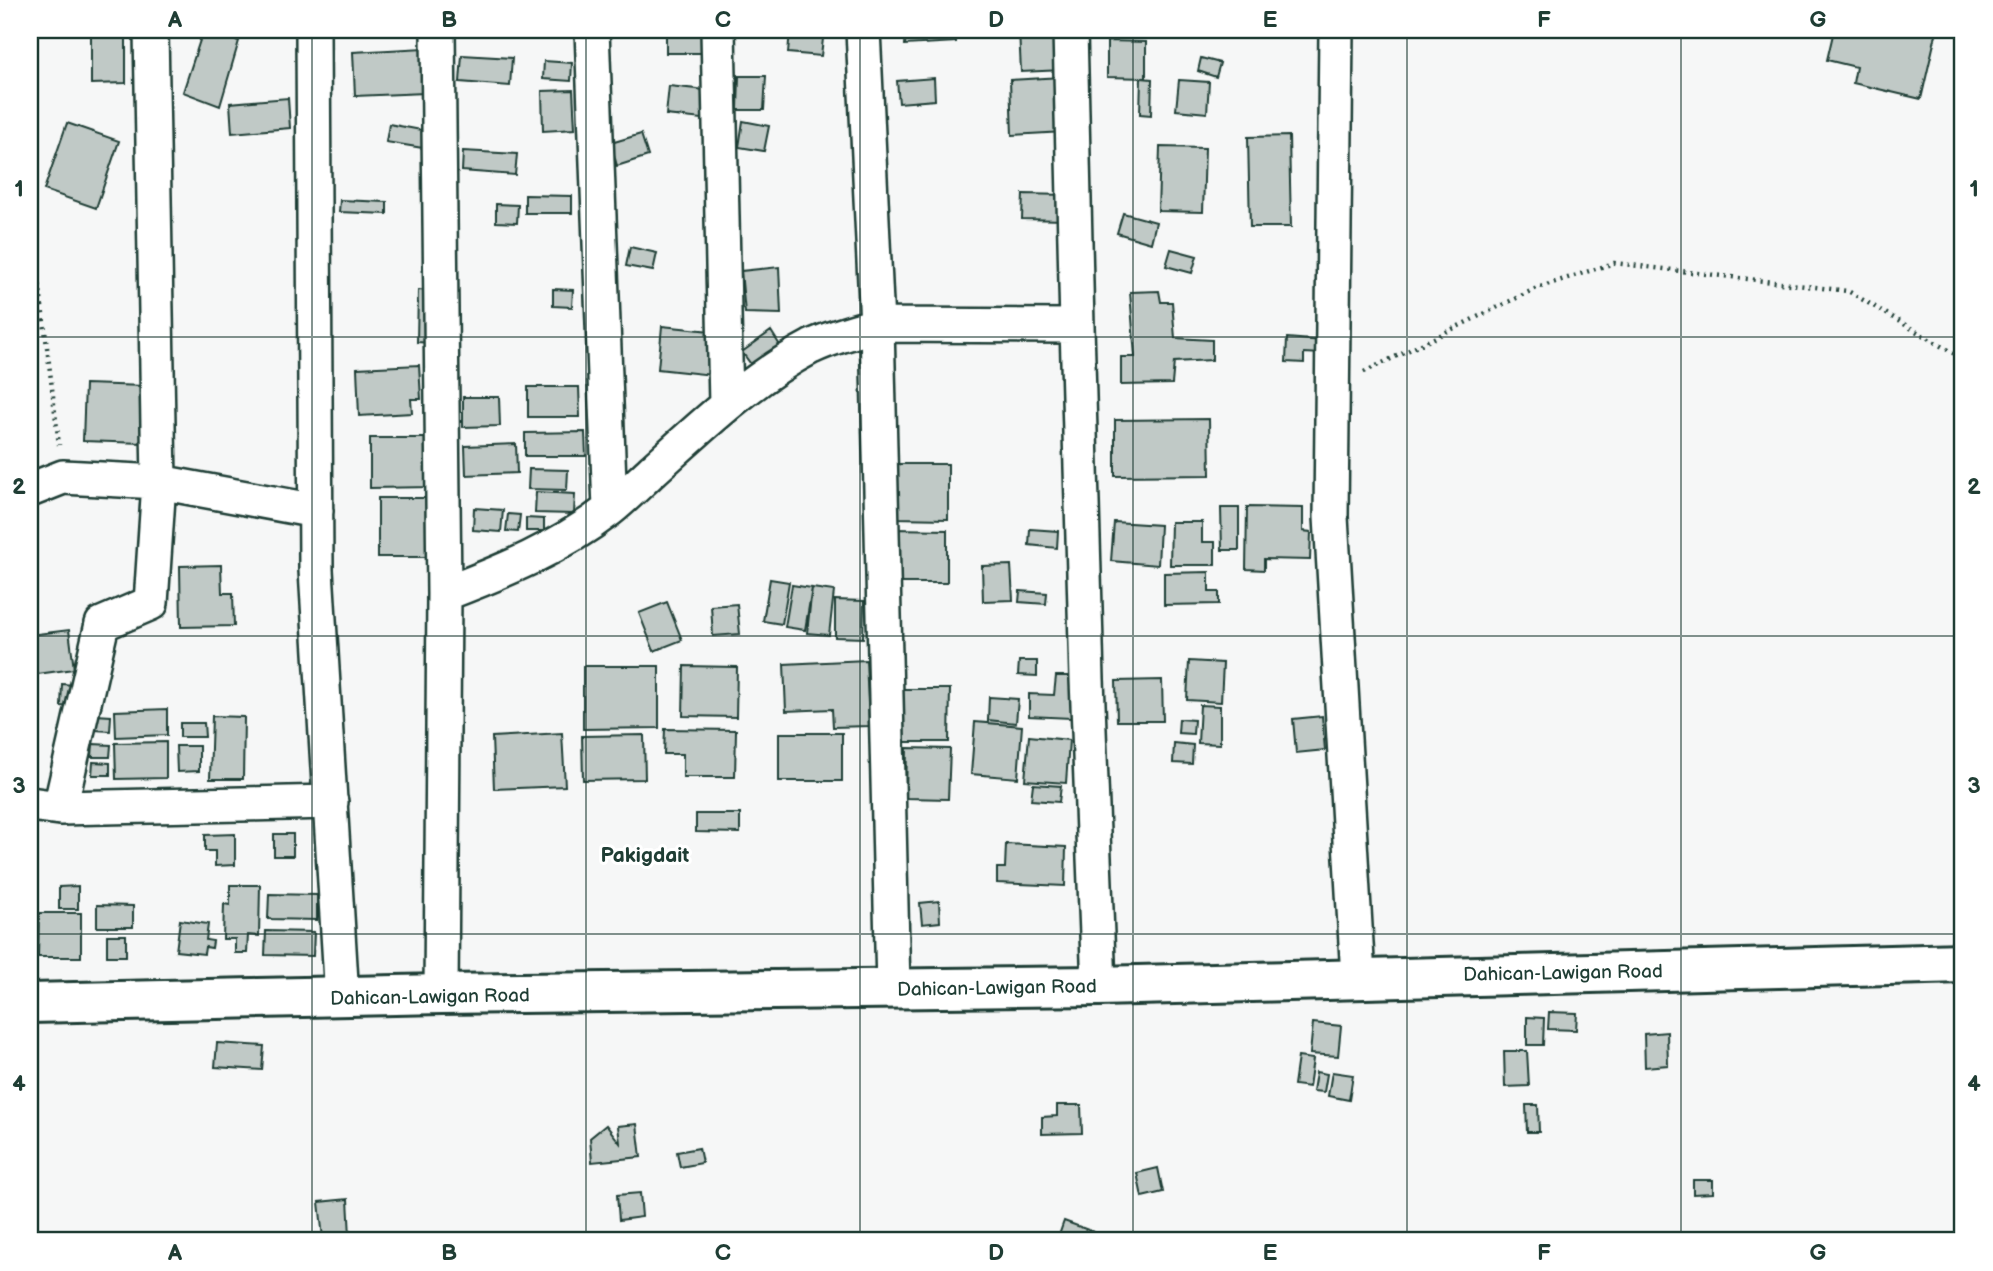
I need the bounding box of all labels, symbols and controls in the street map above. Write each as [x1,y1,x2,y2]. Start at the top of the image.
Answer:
text: A [167,6,183,34]
text: B [441,6,457,34]
text: C [715,6,731,34]
text: D [988,6,1004,34]
text: E [1263,6,1278,34]
text: F [1537,6,1551,34]
text: G [1810,6,1827,34]
text: 1 [14,175,24,203]
text: 1 [1969,175,1979,203]
text: 2 [12,473,26,501]
text: 2 [1967,473,1981,501]
text: 3 [12,772,26,800]
text: 3 [1967,772,1981,800]
district label: Pakigdait [601,843,689,868]
street label: Dahican-Lawigan Road [1463,960,1663,987]
street label: Dahican-Lawigan Road [897,975,1097,1002]
street label: Dahican-Lawigan Road [330,984,530,1011]
text: 4 [12,1070,26,1098]
text: 4 [1967,1070,1981,1098]
text: A [167,1239,183,1267]
text: B [441,1239,457,1267]
text: C [715,1239,731,1267]
text: D [988,1239,1004,1267]
text: E [1263,1239,1278,1267]
text: F [1537,1239,1551,1267]
text: G [1810,1239,1827,1267]

